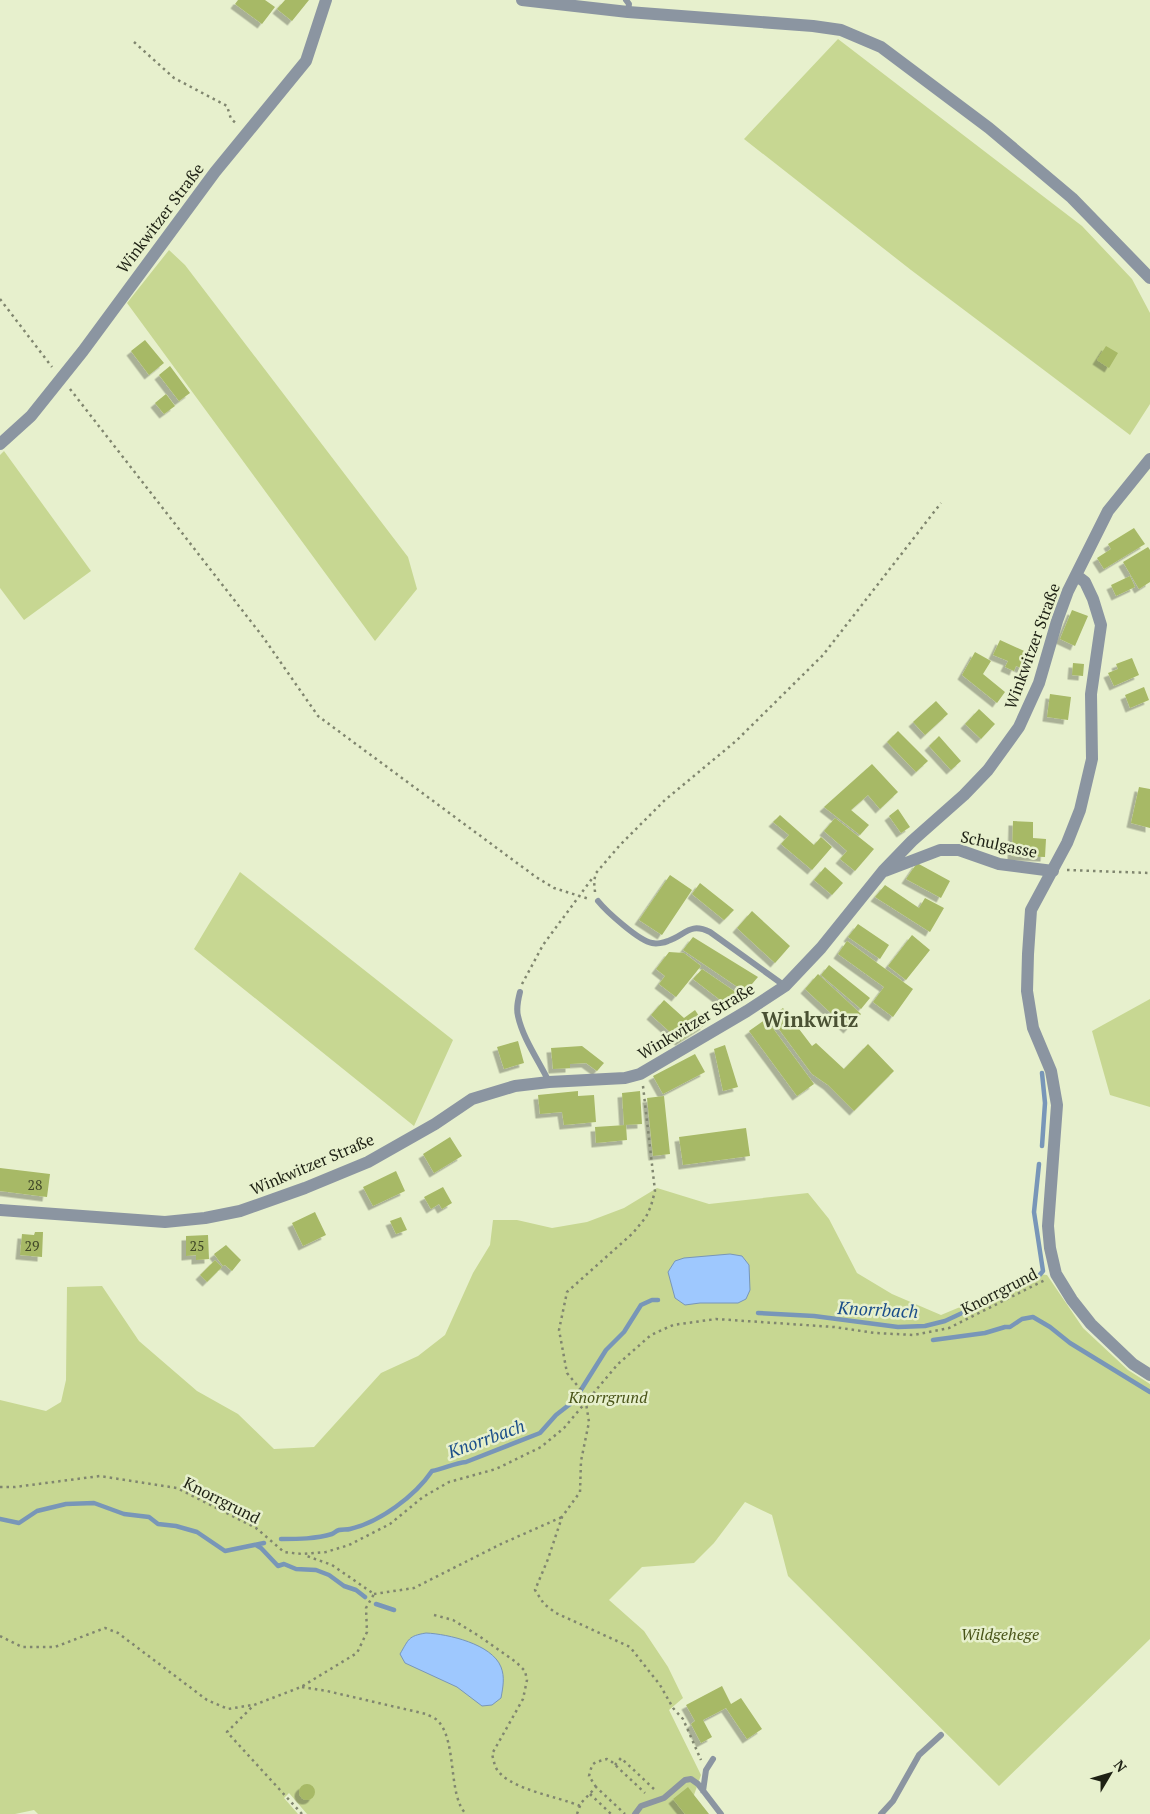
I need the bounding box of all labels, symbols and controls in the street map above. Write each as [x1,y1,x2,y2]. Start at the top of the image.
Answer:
street label: Winkwitzer Straße [111,158,209,278]
street label: Winkwitzer Straße [999,580,1065,712]
street label: Schulgasse [959,825,1039,863]
street label: Winkwitzer Straße [634,977,758,1065]
district label: Winkwitz [762,1005,859,1033]
street label: Winkwitzer Straße [247,1128,377,1200]
house number: 28 [28,1175,42,1194]
house number: 29 [25,1236,39,1255]
house number: 25 [190,1236,204,1255]
street label: Knorrgrund [957,1262,1041,1320]
water label: Knorrbach [836,1295,919,1323]
park label: Knorrgrund [567,1386,648,1408]
water label: Knorrbach [443,1413,528,1463]
street label: Knorrgrund [180,1471,264,1529]
park label: Wildgehege [961,1623,1039,1645]
north arrow [1085,1749,1135,1799]
text: N [1110,1756,1132,1776]

